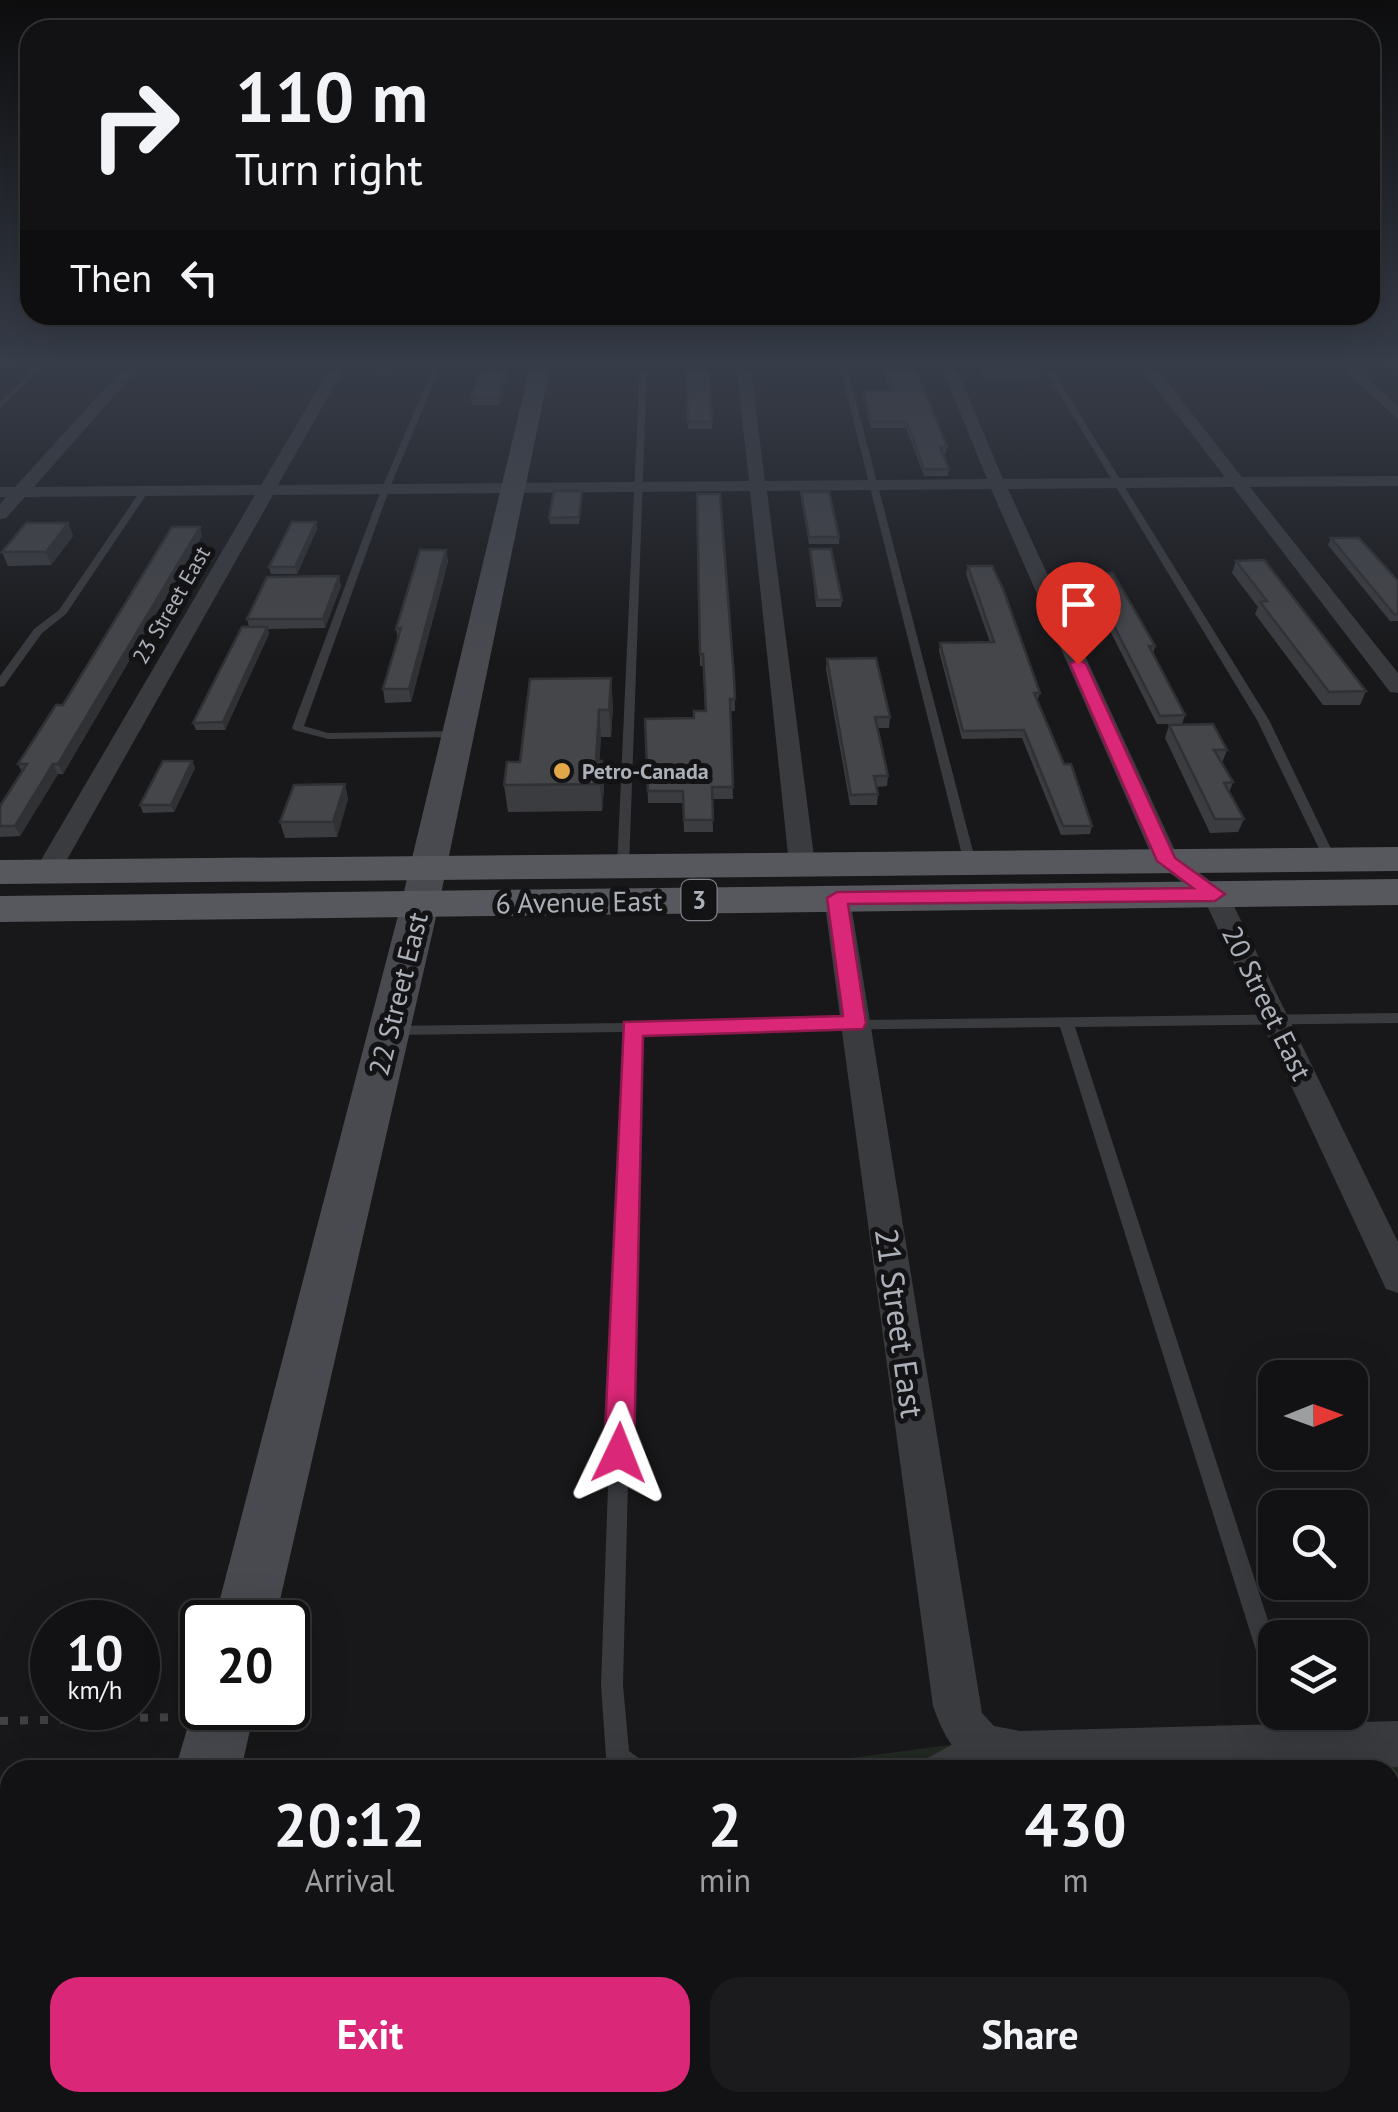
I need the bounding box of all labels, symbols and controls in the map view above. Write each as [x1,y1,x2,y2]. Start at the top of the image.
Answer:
text: 110 m [235,51,428,141]
icon: right [70,60,200,190]
text: Turn right [235,139,423,197]
icon: left [172,250,227,305]
text: Then [70,253,152,302]
street label: 23 Street East [126,541,216,669]
pin [1036,562,1121,665]
icon: arrive [1051,577,1106,632]
place label: Petro-Canada [582,757,709,785]
marker: Petro-Canada [551,760,573,782]
road number: 3 [682,880,716,920]
street label: 6 Avenue East [495,882,663,921]
street label: 22 Street East [359,908,436,1079]
street label: 20 Street East [1214,920,1321,1086]
street label: 21 Street East [866,1225,934,1421]
north arrow [1258,1360,1368,1470]
map controls [1258,1360,1368,1730]
position arrow [567,1401,671,1505]
button: search [1258,1490,1368,1600]
speed limit sign: 20 [180,1600,310,1730]
text: 10 [67,1620,123,1685]
button: layers [1258,1620,1368,1730]
text: km/h [68,1674,122,1706]
text: 20:12 [273,1785,426,1863]
text: 2 [708,1785,742,1863]
text: 430 [1025,1785,1127,1863]
text: Arrival [305,1859,394,1901]
text: min [699,1859,751,1901]
text: m [1063,1859,1089,1901]
button: Exit [50,1977,690,2092]
button: Share [710,1977,1350,2092]

